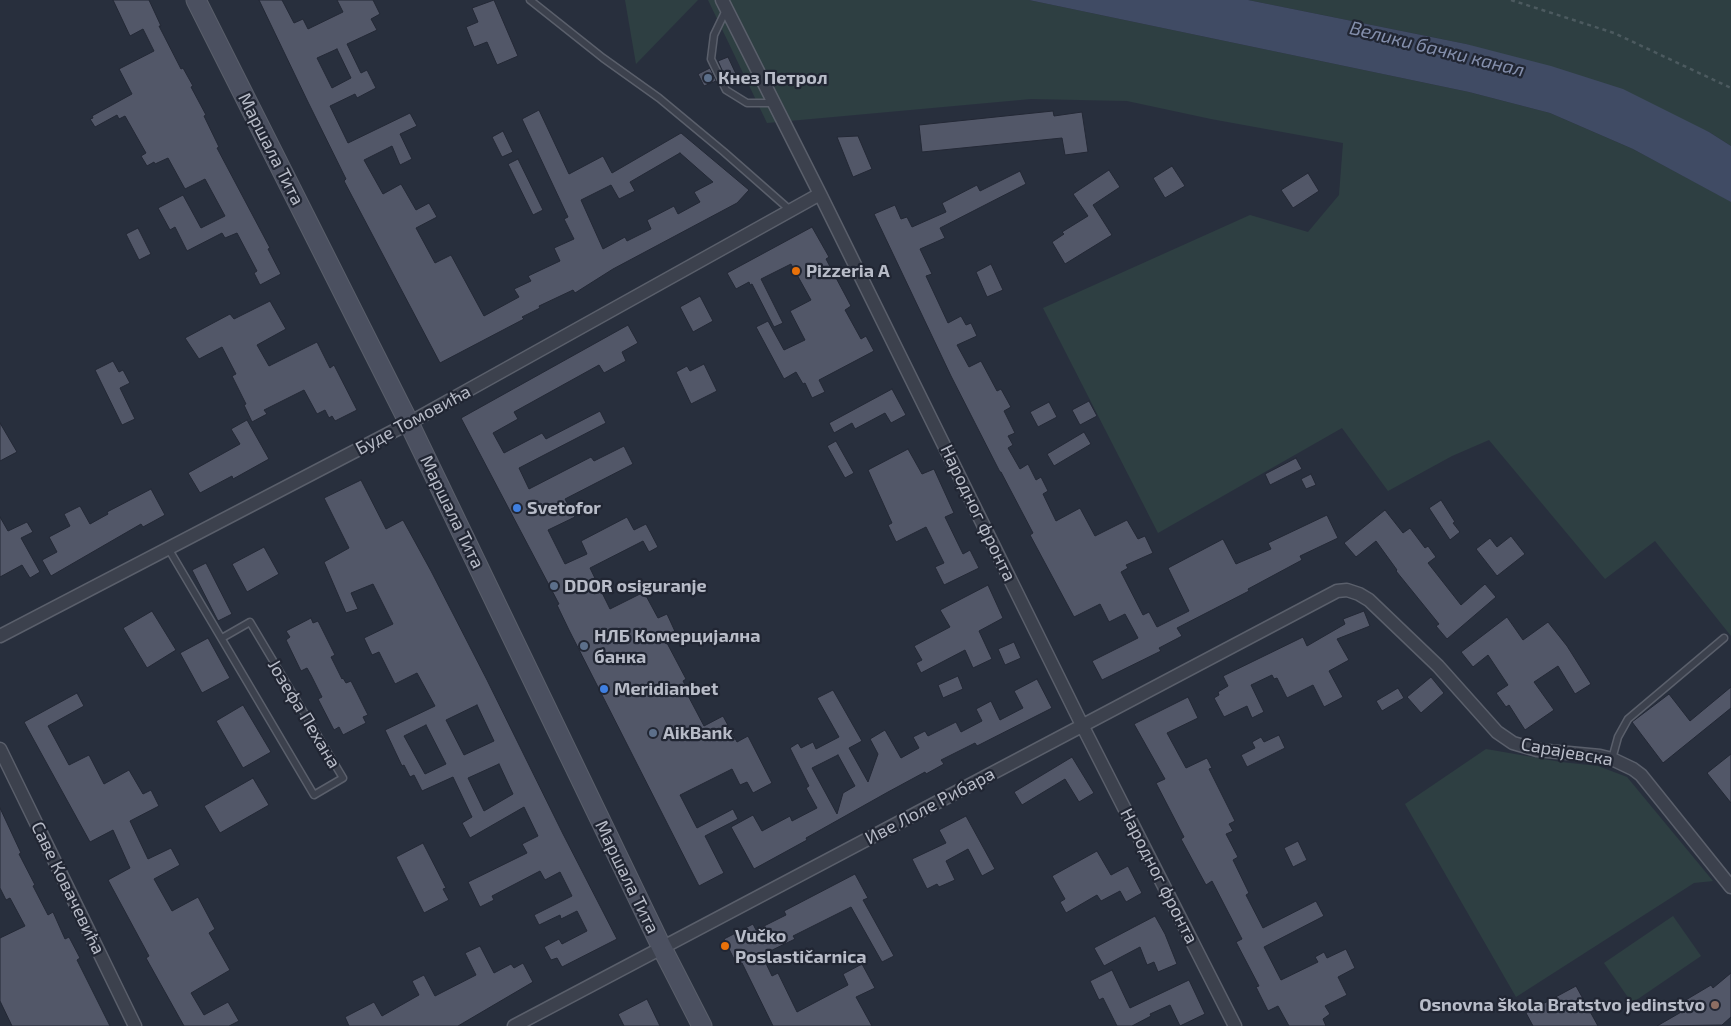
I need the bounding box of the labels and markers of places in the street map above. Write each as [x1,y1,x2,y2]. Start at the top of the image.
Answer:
place label: Кнез Петрол [718,67,828,89]
marker: Кнез Петрол [702,72,714,84]
place label: Pizzeria A [806,260,890,282]
marker: Pizzeria A [790,265,802,277]
place label: Svetofor [527,497,601,519]
marker: Svetofor [511,502,523,514]
place label: DDOR osiguranje [564,575,707,597]
marker: DDOR osiguranje [548,580,560,592]
place label: НЛБ Комерцијална банка [594,625,761,668]
marker: НЛБ Комерцијална банка [578,640,590,652]
place label: Meridianbet [614,678,718,700]
marker: Meridianbet [598,683,610,695]
place label: AikBank [663,722,732,744]
marker: AikBank [647,727,659,739]
place label: Vučko Poslastičarnica [735,925,867,968]
marker: Vučko Poslastičarnica [719,940,731,952]
place label: Osnovna škola Bratstvo jedinstvo [1419,994,1705,1016]
marker: Osnovna škola Bratstvo jedinstvo [1709,999,1721,1011]

